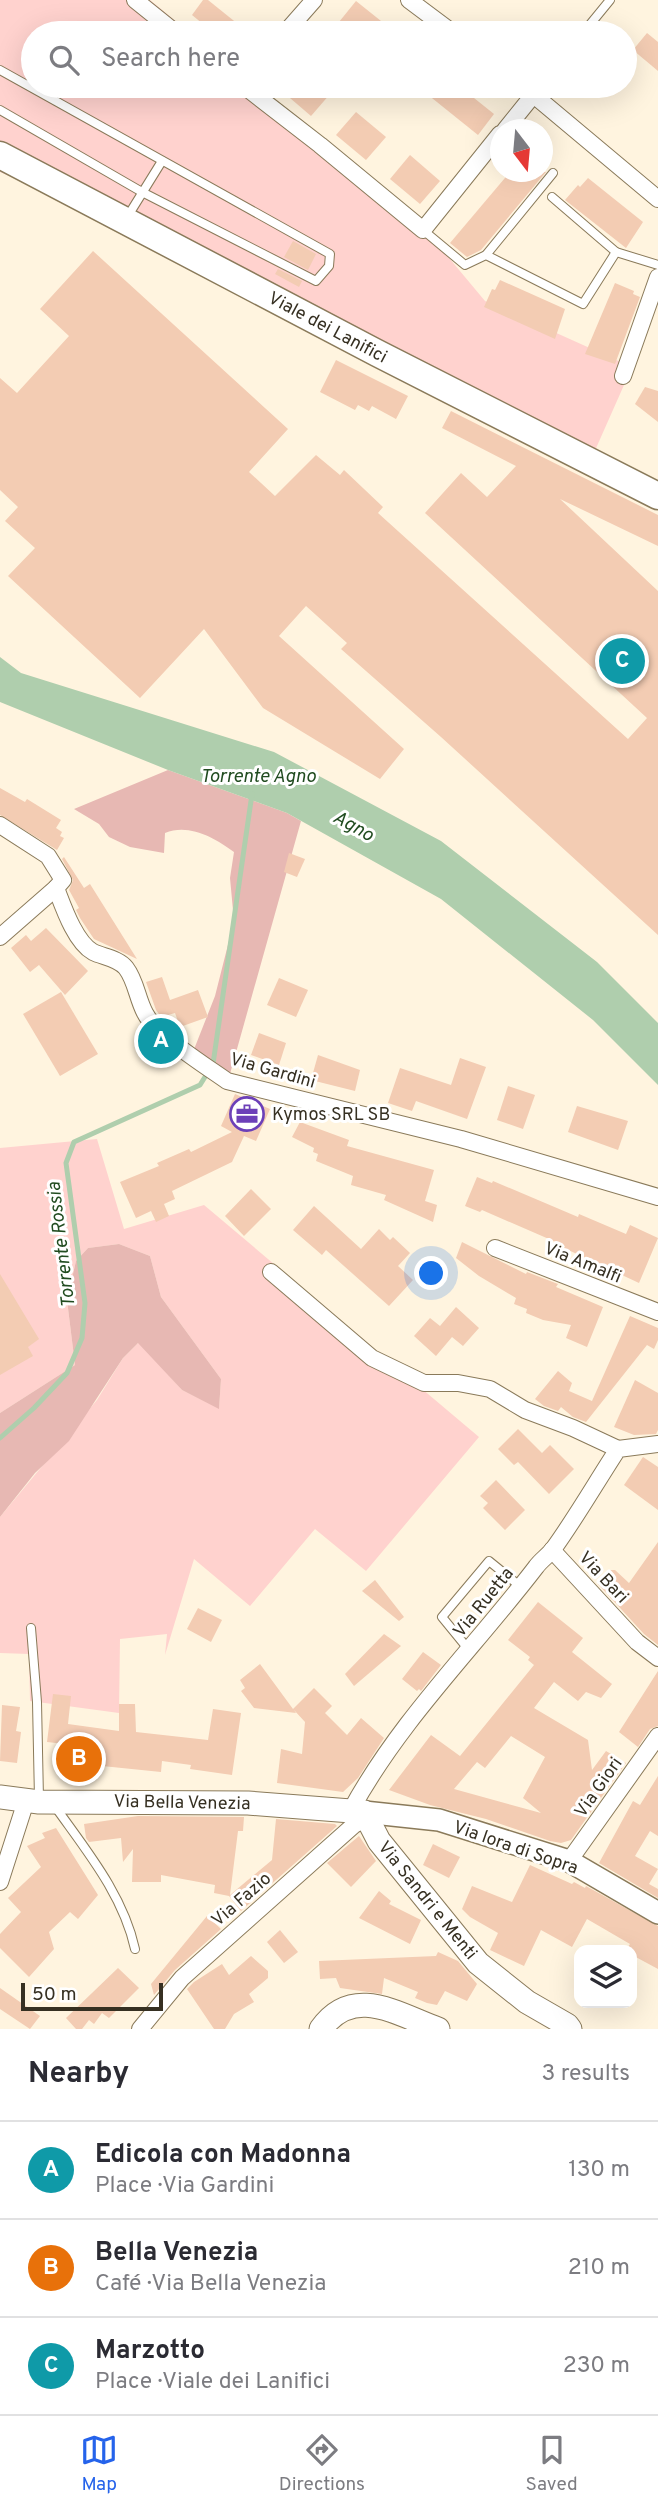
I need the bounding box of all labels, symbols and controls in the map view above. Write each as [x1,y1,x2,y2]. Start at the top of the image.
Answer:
search box [21,21,637,98]
icon: search [45,41,83,79]
text: Search here [101,43,240,76]
north arrow [490,119,553,182]
street label: Viale dei Lanifici [264,287,391,369]
pin: C [599,635,645,687]
water label: Torrente Agno [200,765,317,789]
water label: Agno [328,806,378,848]
pin: A [138,1015,184,1067]
street label: Via Gardini [227,1048,318,1095]
office icon: Kymos SRL SB [228,1095,266,1133]
place label: Kymos SRL SB [272,1104,390,1127]
water label: Torrente Rossia [42,1180,82,1309]
street label: Via Amalfi [540,1237,625,1289]
your location [414,1256,448,1290]
street label: Via Bari [573,1547,633,1609]
street label: Via Ruetta [449,1563,519,1643]
pin: B [56,1733,102,1785]
street label: Via Giori [570,1753,628,1822]
street label: Via Bella Venezia [113,1791,251,1816]
street label: Via lora di Sopra [450,1816,581,1881]
street label: Via Sandri e Menti [372,1837,482,1965]
street label: Via Fazio [207,1868,277,1932]
map controls [574,1945,637,2008]
button: layers [574,1945,637,2008]
scale bar [21,1980,163,2012]
text: 50 m [32,1983,77,2007]
text: Nearby [28,2056,129,2093]
text: 3 results [541,2060,630,2089]
text: Edicola con Madonna [95,2139,351,2172]
text: A [43,2156,59,2185]
text: 130 m [568,2156,630,2185]
text: Place · Via Gardini [95,2172,274,2201]
text: Bella Venezia [95,2237,258,2270]
text: B [43,2254,59,2283]
text: 210 m [568,2254,630,2283]
text: Café · Via Bella Venezia [95,2270,326,2299]
text: Marzotto [95,2335,205,2368]
text: C [44,2352,58,2381]
text: 230 m [563,2352,630,2381]
text: Place · Viale dei Lanifici [95,2368,330,2397]
tab: Map [80,2431,118,2497]
tab: Directions [279,2431,365,2497]
tab: Saved [526,2431,578,2497]

